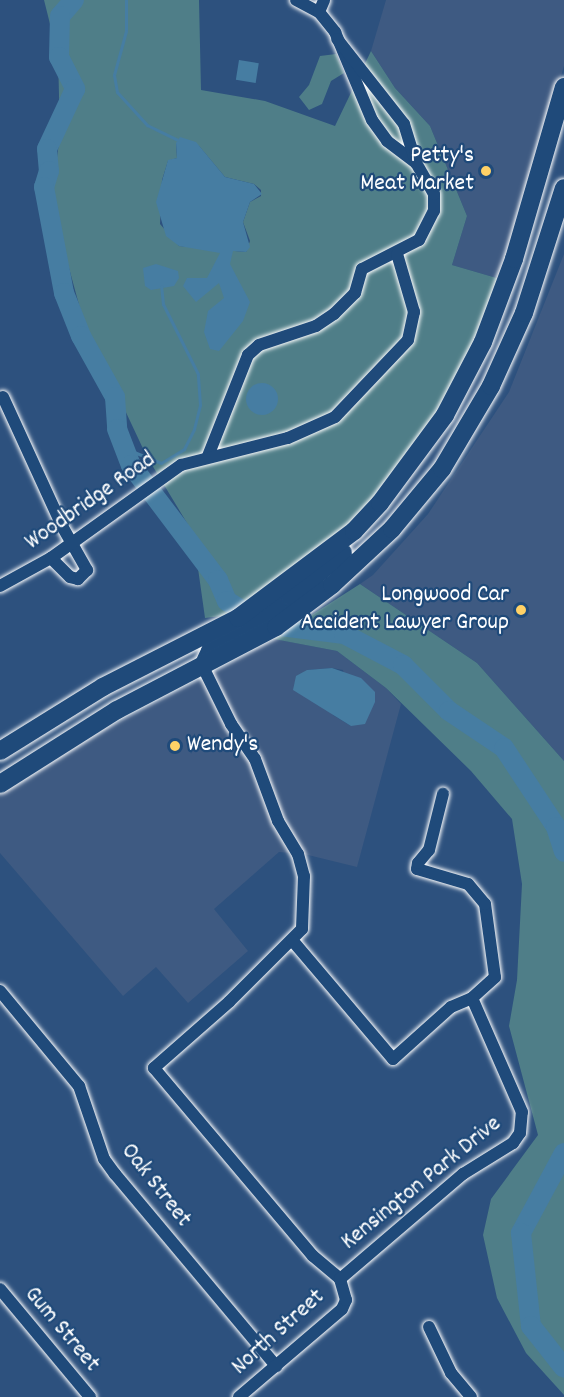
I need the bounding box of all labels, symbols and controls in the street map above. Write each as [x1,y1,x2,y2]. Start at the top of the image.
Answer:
place label: Petty's Meat Market [360,143,474,199]
marker: Petty's Meat Market [479,164,493,178]
street label: Woodbridge Road [20,446,162,558]
place label: Longwood Car Accident Lawyer Group [301,582,509,638]
marker: Longwood Car Accident Lawyer Group [514,603,528,617]
place label: Wendy's [187,732,258,760]
marker: Wendy's [168,739,182,753]
street label: Kensington Park Drive [336,1111,508,1257]
street label: Oak Street [113,1138,197,1234]
street label: Gum Street [17,1281,105,1379]
street label: North Street [227,1284,331,1382]

